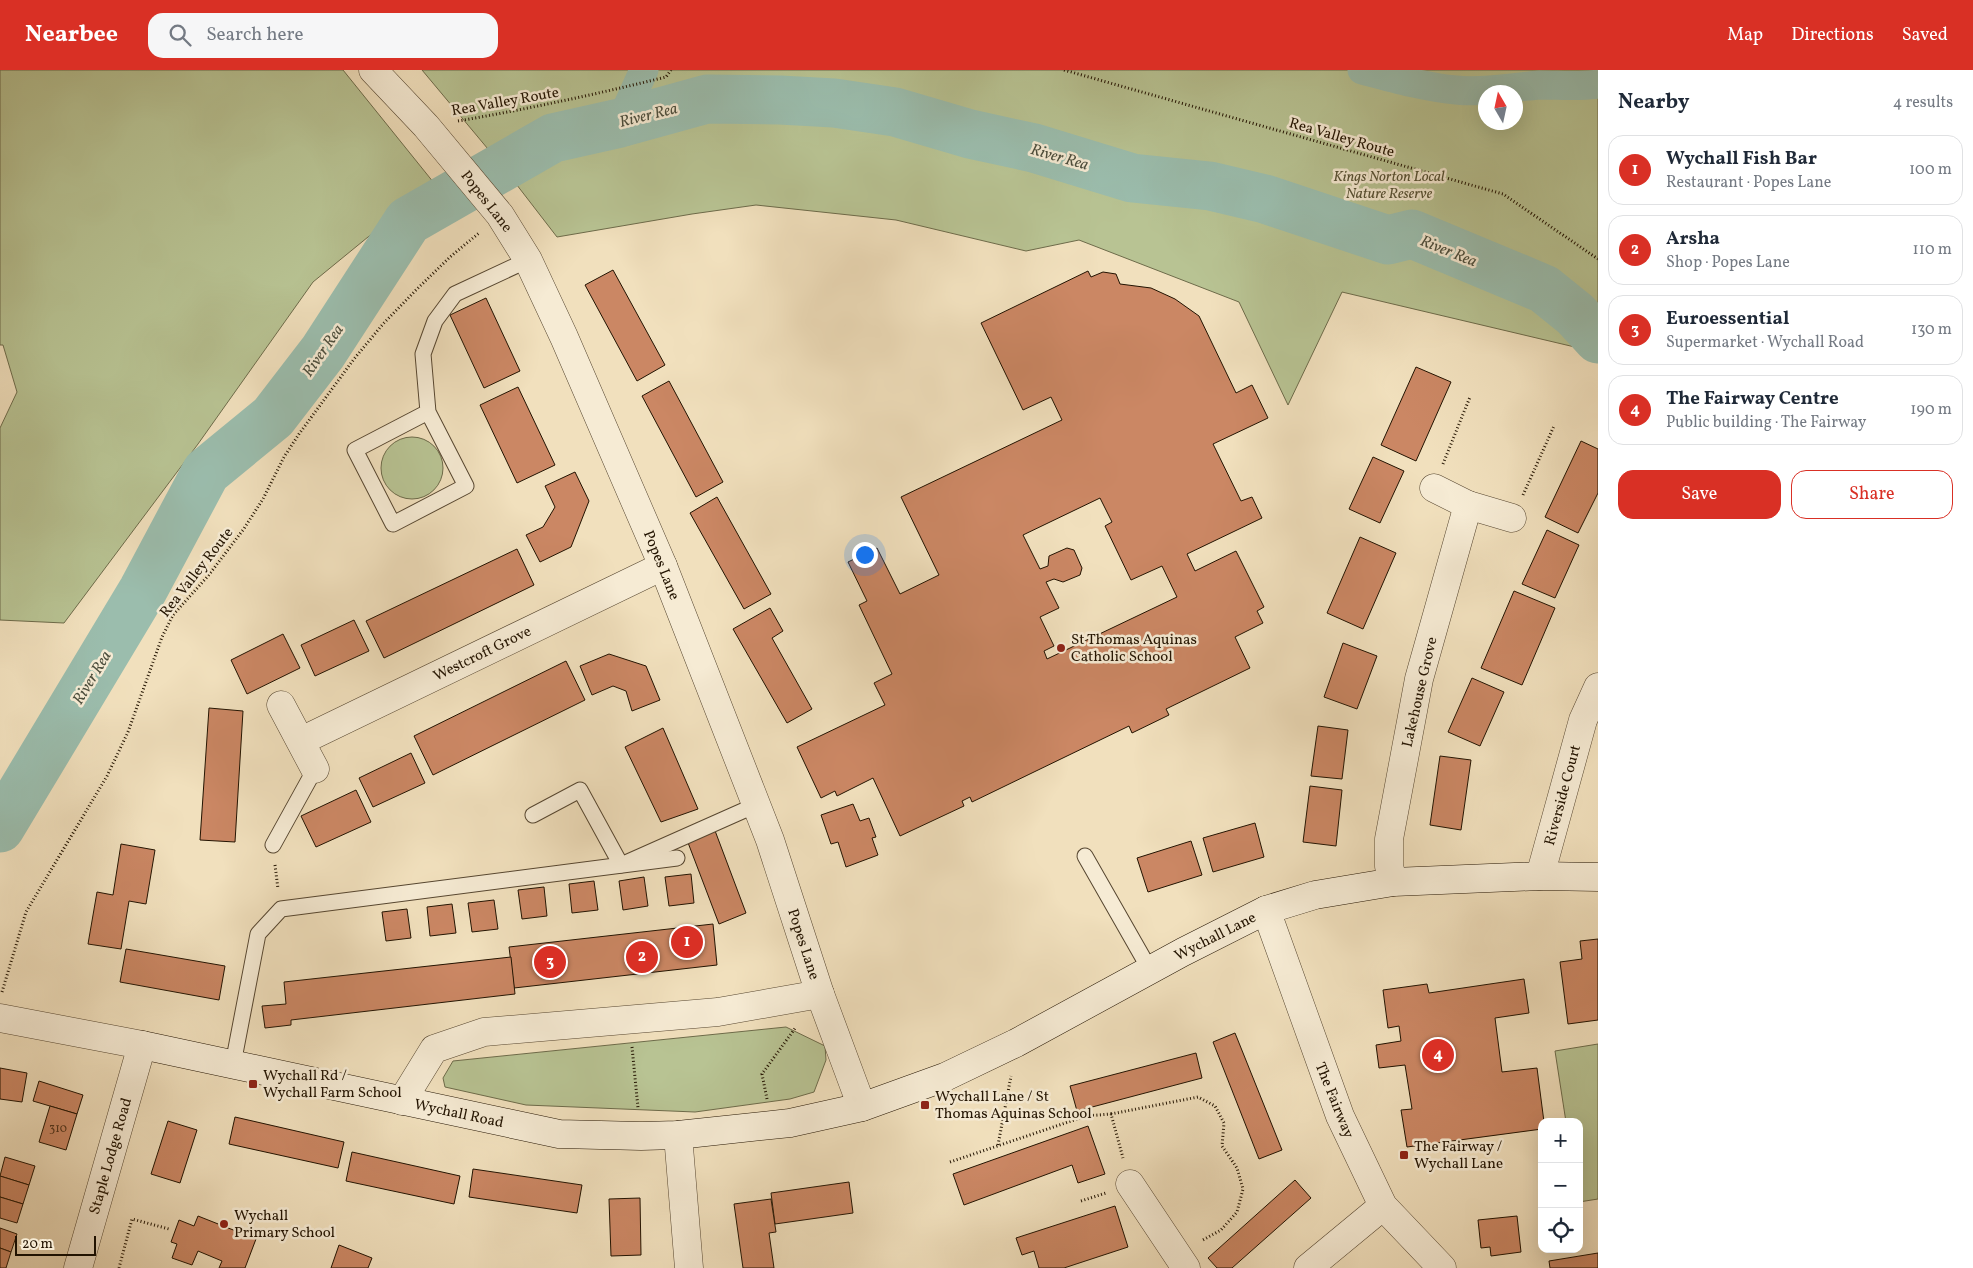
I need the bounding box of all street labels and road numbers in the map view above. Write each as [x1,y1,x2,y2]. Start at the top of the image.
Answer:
street label: Rea Valley Route [450,83,561,122]
street label: Rea Valley Route [1286,113,1397,164]
street label: Popes Lane [455,167,517,237]
street label: Rea Valley Route [155,524,239,622]
street label: Popes Lane [637,528,684,604]
street label: Westcroft Grove [430,622,535,687]
street label: Lakehouse Grove [1398,635,1443,750]
street label: Riverside Court [1540,743,1587,848]
street label: Popes Lane [781,906,824,983]
street label: Wychall Lane [1171,908,1260,967]
street label: The Fairway [1309,1059,1358,1142]
street label: Wychall Road [412,1095,505,1134]
street label: Staple Lodge Road [85,1096,138,1217]

